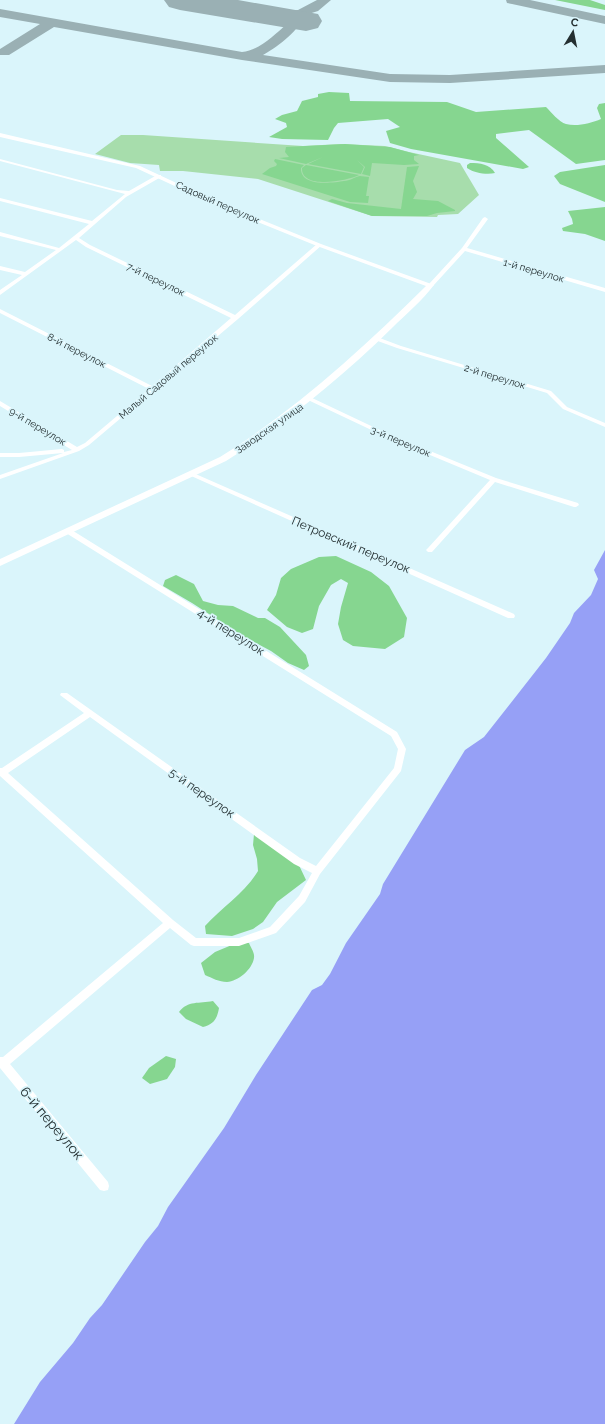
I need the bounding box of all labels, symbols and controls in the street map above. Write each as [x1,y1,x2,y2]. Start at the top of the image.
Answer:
north arrow [553,12,593,52]
text: С [570,16,580,30]
street label: Садовый переулок [174,179,261,226]
street label: 1-й переулок [502,257,565,284]
street label: 7-й переулок [125,261,187,298]
street label: 8-й переулок [46,331,108,370]
street label: Малый Садовый переулок [117,332,220,421]
street label: 2-й переулок [463,362,527,391]
street label: Заводская улица [233,401,305,456]
street label: 9-й переулок [7,405,68,448]
street label: 3-й переулок [369,424,432,459]
street label: Петровский переулок [290,514,412,576]
street label: 4-й переулок [195,606,267,658]
street label: 5-й переулок [167,765,237,821]
street label: 6-й переулок [17,1083,87,1163]

